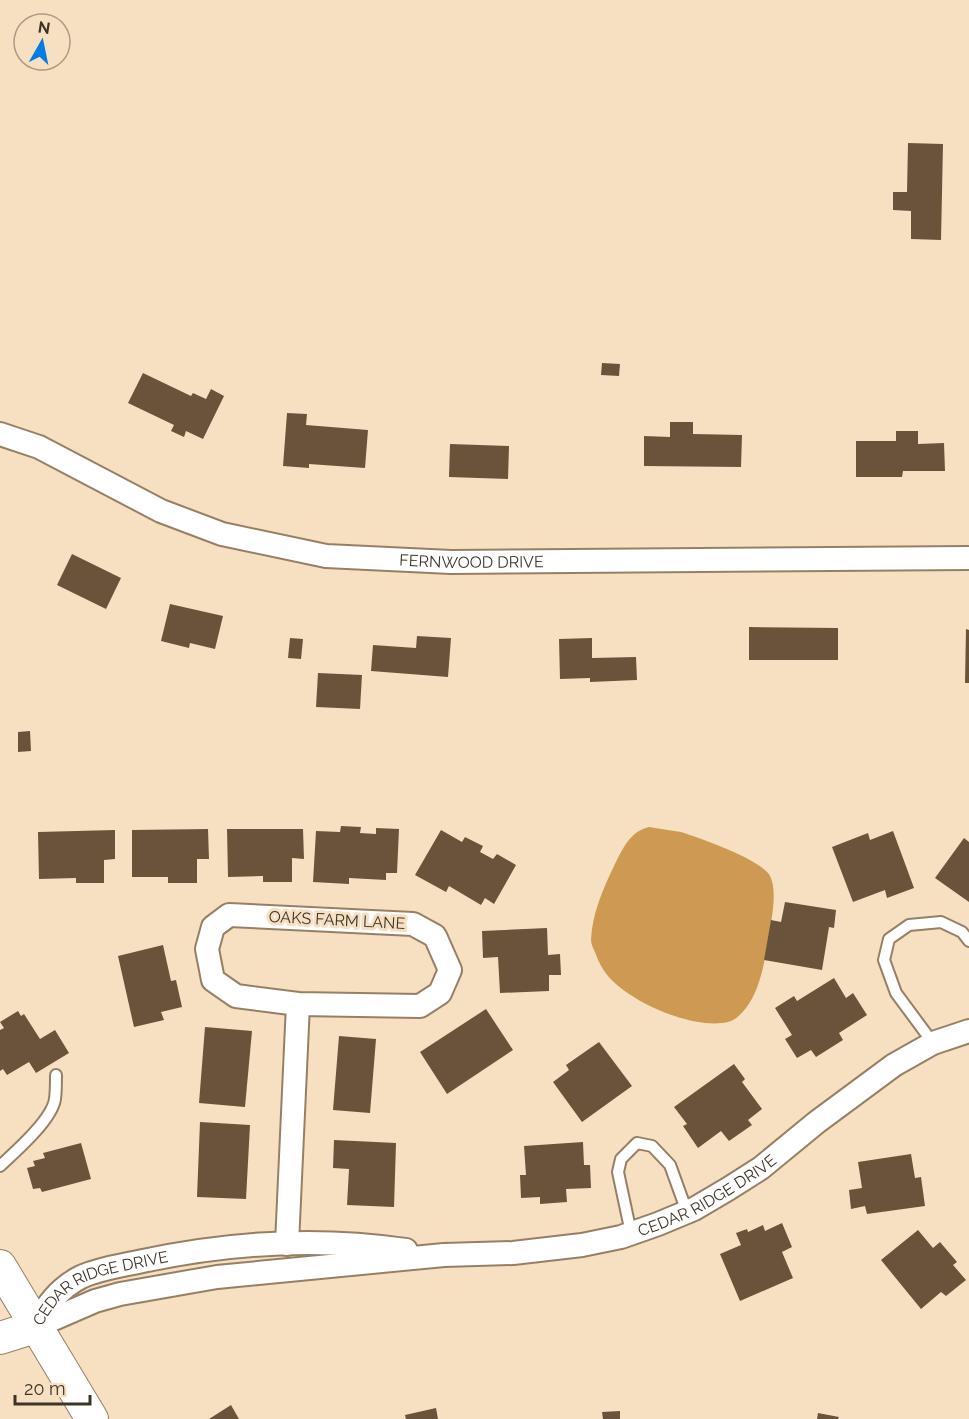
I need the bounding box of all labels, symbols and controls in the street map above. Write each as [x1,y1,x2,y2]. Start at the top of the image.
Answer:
north arrow [12,12,72,72]
text: N [37,17,52,38]
street label: FERNWOOD DRIVE [399,550,544,572]
street label: OAKS FARM LANE [268,907,406,933]
street label: CEDAR RIDGE DRIVE [635,1150,780,1240]
street label: CEDAR RIDGE DRIVE [28,1247,170,1328]
scale bar [15,1368,90,1406]
text: 20 m [24,1378,66,1399]

